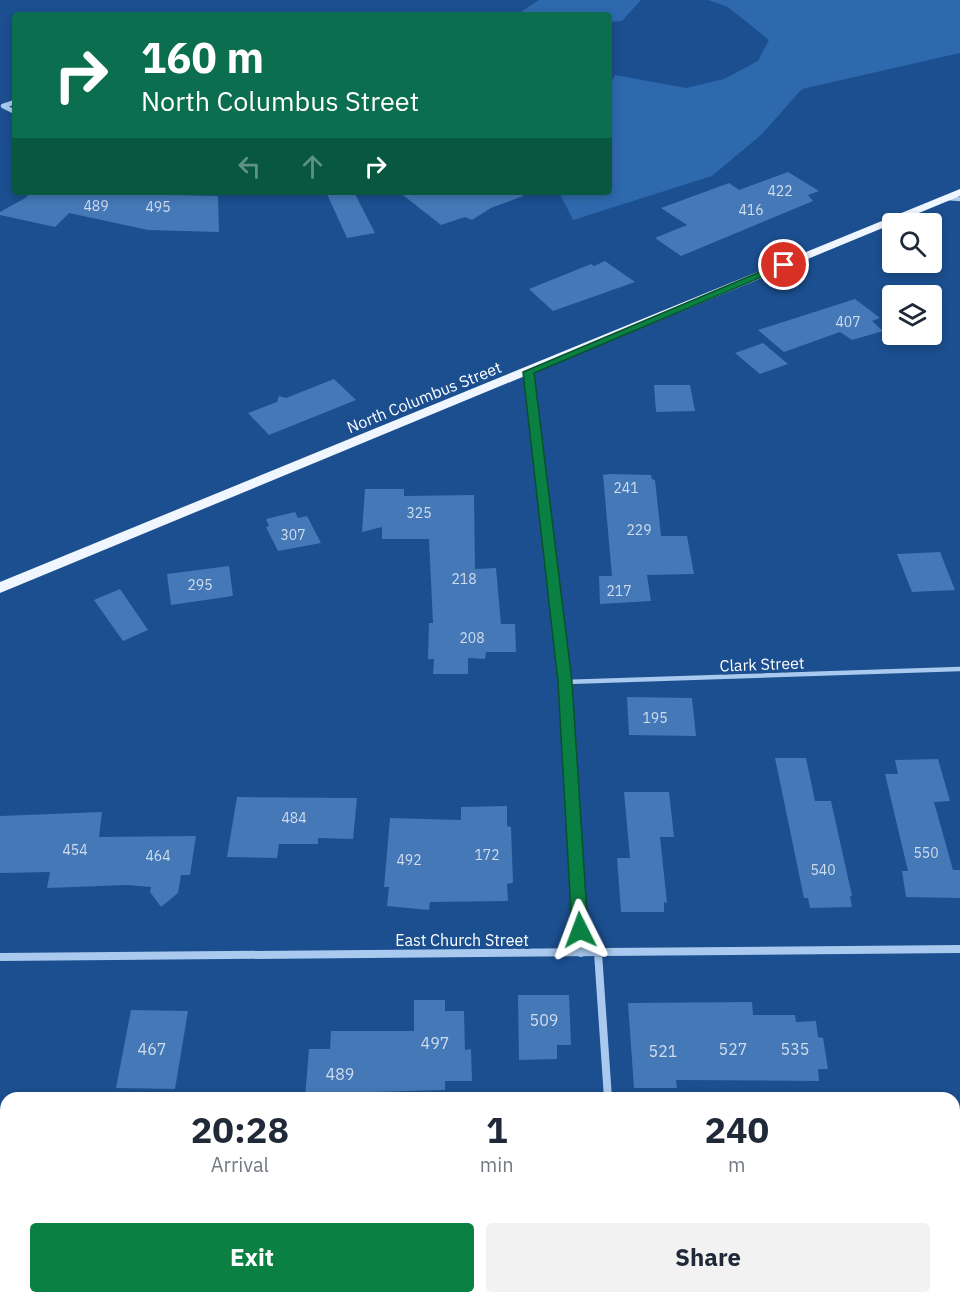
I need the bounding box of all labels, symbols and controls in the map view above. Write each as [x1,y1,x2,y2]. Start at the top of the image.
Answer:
text: 160 m [141,30,264,85]
icon: right [42,36,120,114]
text: North Columbus Street [141,83,419,118]
icon: left [233,150,266,183]
icon: ahead [296,150,329,183]
icon: right [359,150,392,183]
house number: 422 [767,182,793,200]
house number: 489 [83,197,109,215]
house number: 495 [145,198,171,216]
house number: 416 [738,201,764,219]
map controls [882,213,942,345]
button: search [882,213,942,273]
pin [758,239,809,290]
icon: arrive [767,248,800,281]
button: layers [882,285,942,345]
house number: 407 [835,313,861,331]
street label: North Columbus Street [344,357,504,437]
house number: 241 [613,479,639,497]
house number: 325 [406,504,432,522]
house number: 229 [626,521,652,539]
house number: 307 [280,526,306,544]
house number: 218 [451,570,477,588]
house number: 295 [187,576,213,594]
house number: 217 [606,582,632,600]
house number: 208 [459,629,485,647]
street label: Clark Street [719,653,805,675]
house number: 195 [642,709,668,727]
house number: 484 [281,809,307,827]
house number: 454 [62,841,88,859]
house number: 550 [913,844,939,862]
house number: 172 [474,846,500,864]
house number: 464 [145,847,171,865]
house number: 492 [396,851,422,869]
house number: 540 [810,861,836,879]
position arrow [548,898,612,962]
street label: East Church Street [395,930,529,950]
house number: 509 [530,1010,558,1030]
house number: 497 [421,1033,449,1053]
house number: 467 [138,1039,166,1059]
house number: 527 [719,1039,747,1059]
house number: 535 [781,1039,809,1059]
house number: 521 [649,1041,677,1061]
house number: 489 [326,1064,354,1084]
text: 20:28 [191,1106,289,1153]
text: 1 [486,1106,508,1153]
text: 240 [704,1106,769,1153]
text: Arrival [211,1151,269,1178]
text: min [480,1151,514,1178]
text: m [728,1151,746,1178]
button: Exit [30,1223,474,1292]
button: Share [486,1223,930,1292]

